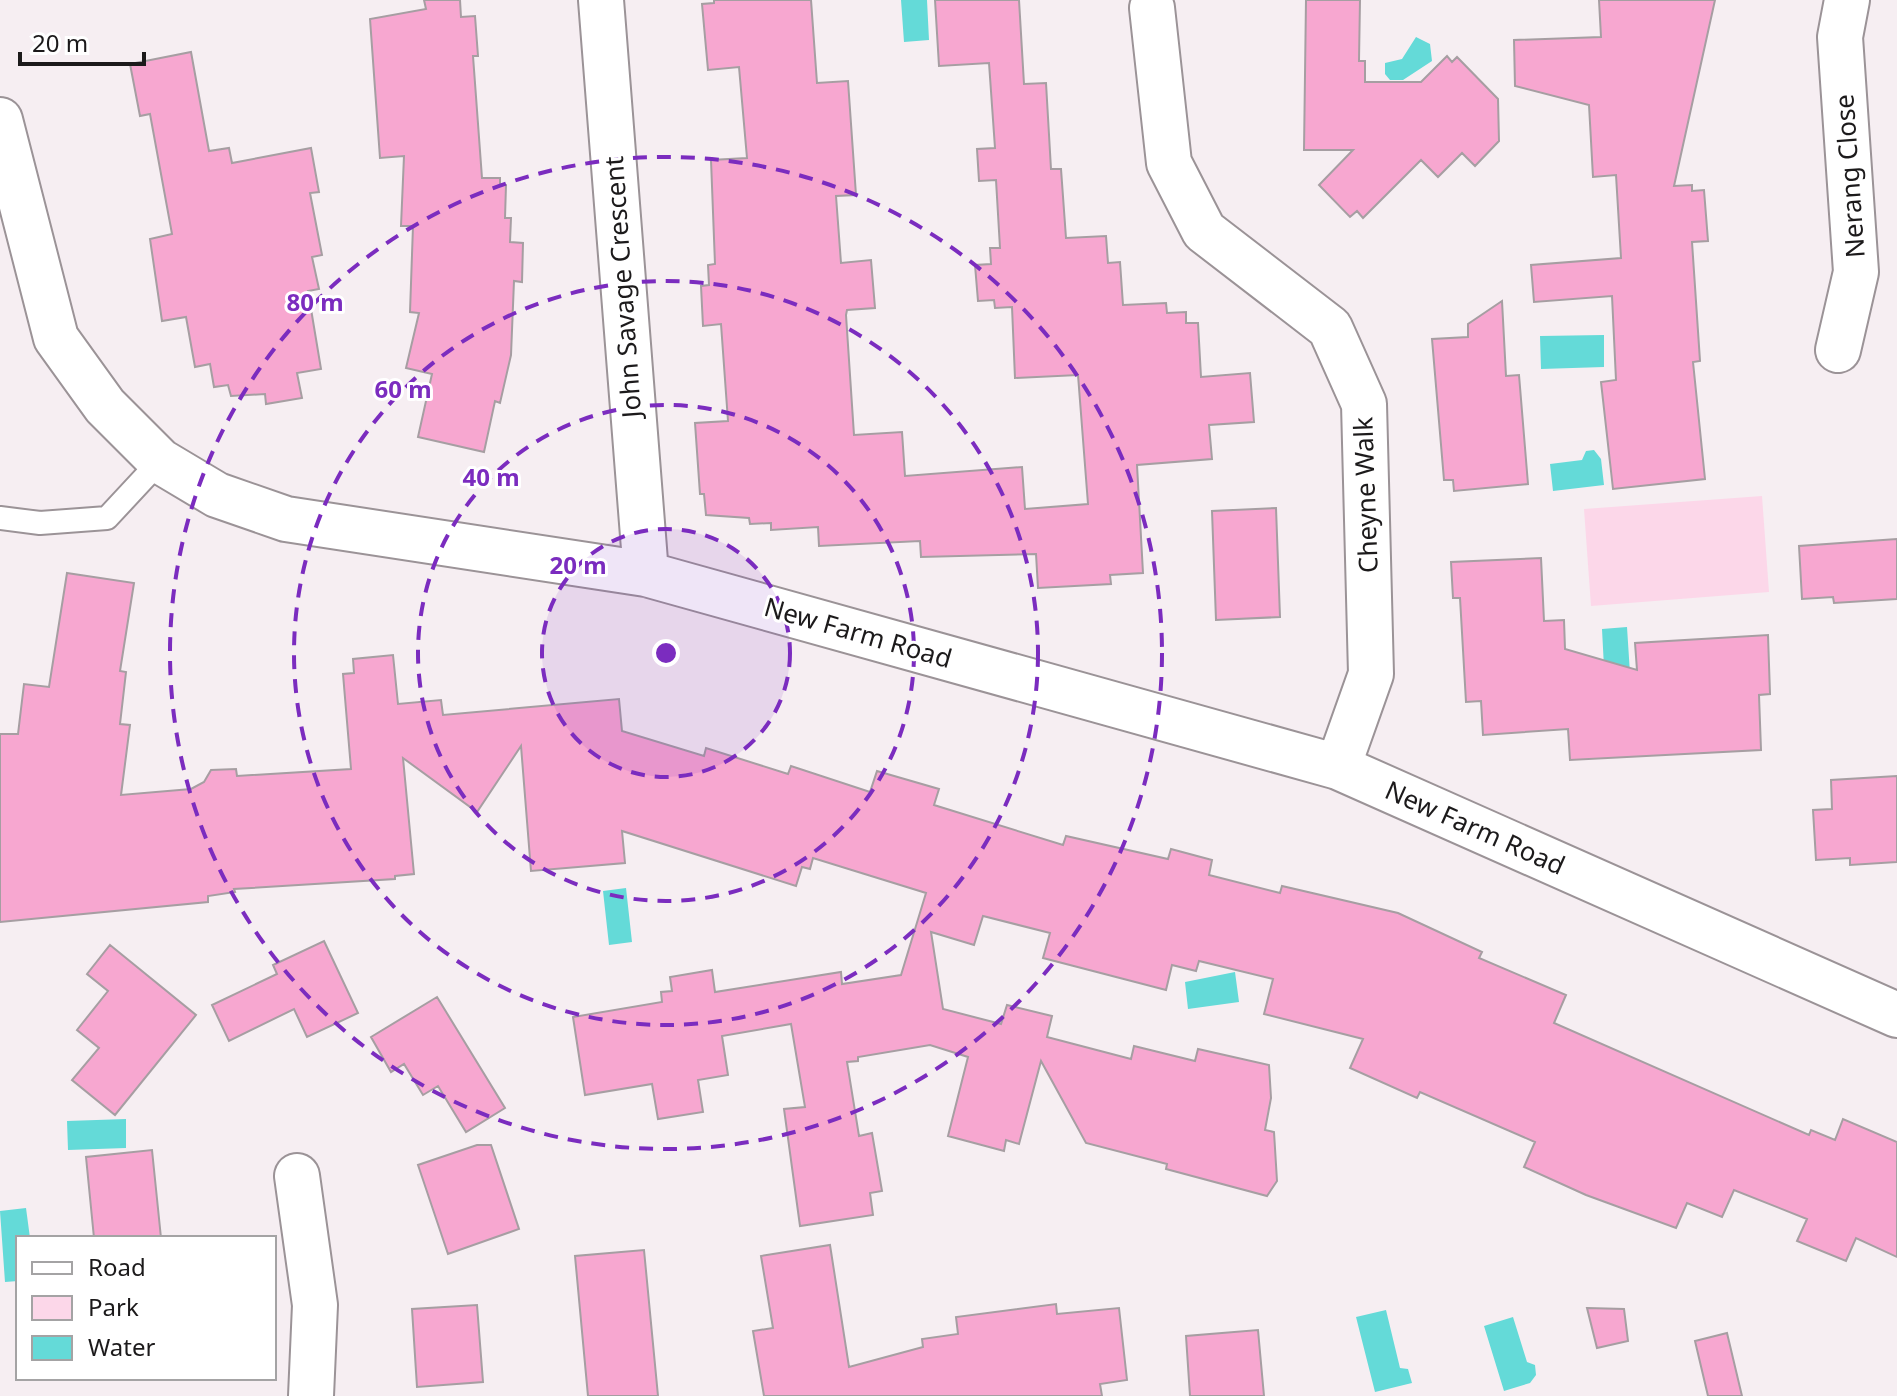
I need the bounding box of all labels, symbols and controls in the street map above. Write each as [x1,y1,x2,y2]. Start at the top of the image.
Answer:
scale bar [20,16,144,66]
text: 20 m [32,26,88,59]
street label: Nerang Close [1825,93,1873,259]
street label: John Savage Crescent [595,155,649,422]
text: 80 m [286,285,344,318]
text: 60 m [374,372,432,405]
street label: Cheyne Walk [1344,416,1386,574]
text: 40 m [462,460,520,493]
text: 20 m [549,548,607,581]
street label: New Farm Road [760,588,956,676]
centre of rings [652,639,680,667]
street label: New Farm Road [1380,771,1571,883]
legend [16,1236,276,1380]
text: Road [88,1250,146,1283]
text: Park [88,1290,139,1323]
text: Water [88,1330,156,1363]

